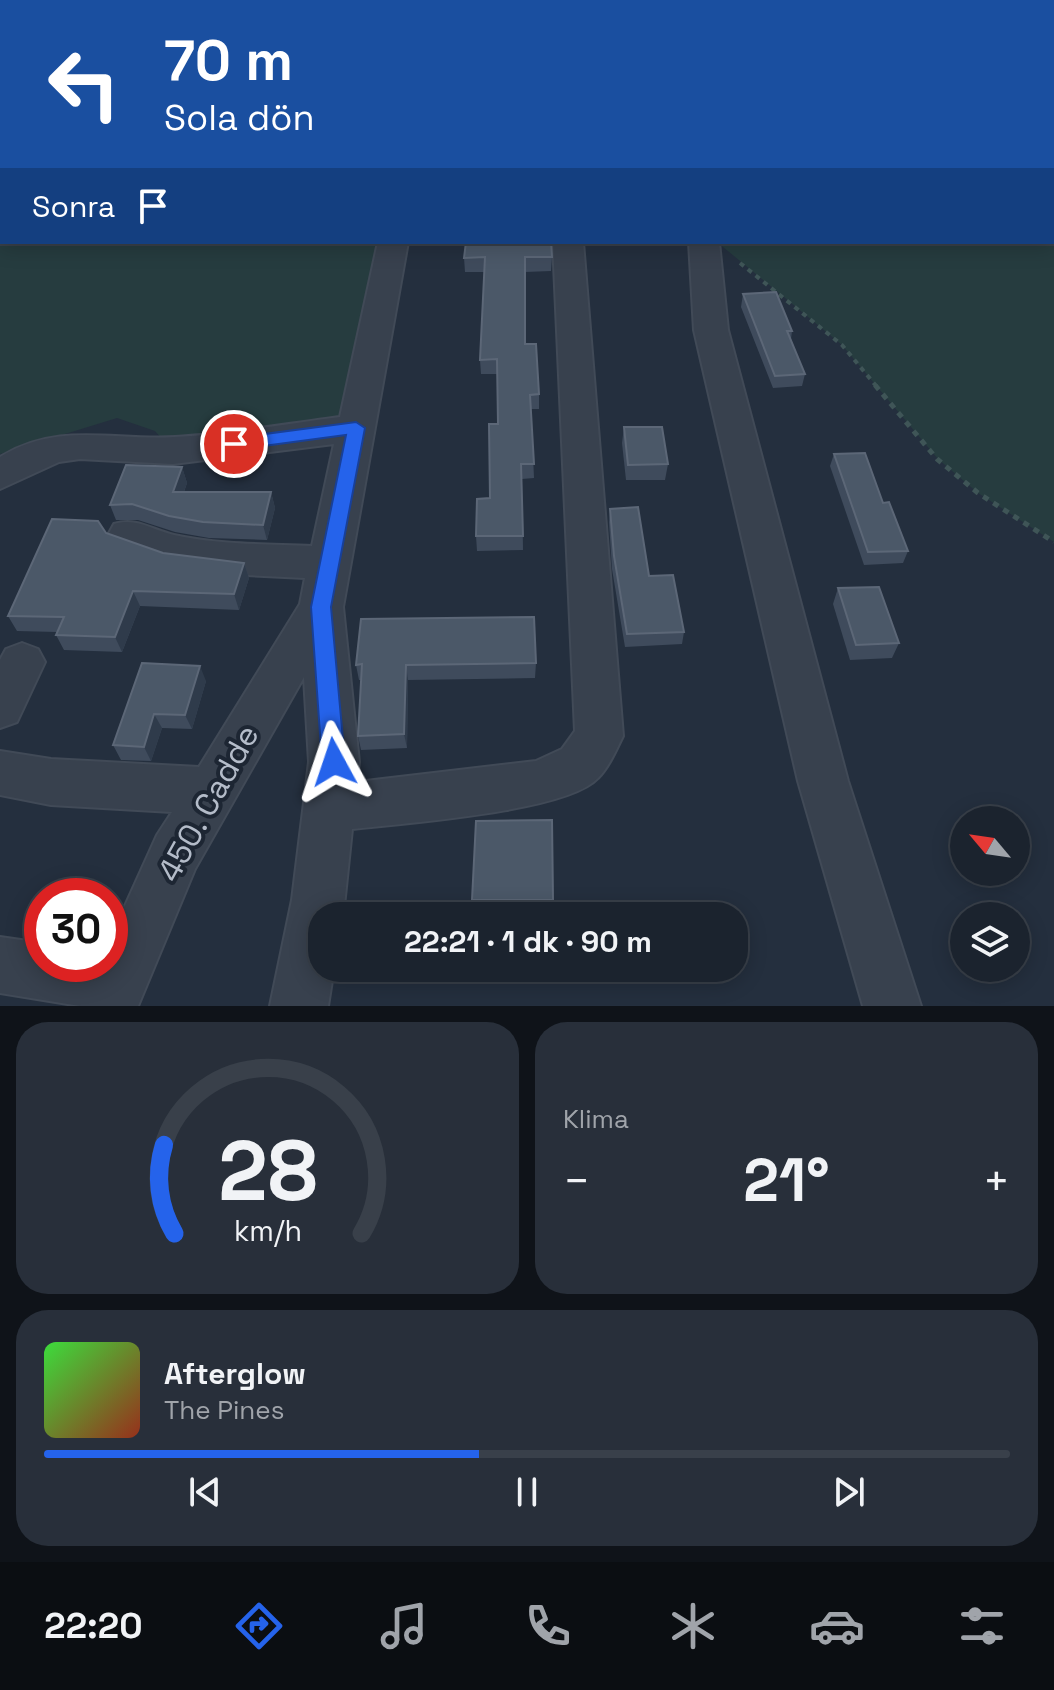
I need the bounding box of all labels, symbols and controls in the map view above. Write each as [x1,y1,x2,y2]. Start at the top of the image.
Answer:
text: 70 m [164,25,293,96]
icon: left [32,32,136,136]
text: Sola dön [164,95,315,141]
icon: arrive [131,184,175,228]
text: Sonra [32,187,115,226]
pin [200,410,268,478]
icon: arrive [212,422,256,466]
street label: 450. Cadde [149,718,267,888]
position arrow [292,720,376,804]
north arrow [950,806,1030,886]
map controls [950,806,1030,982]
speed limit sign: 30 [24,878,128,982]
button: layers [950,902,1030,982]
text: 22:21 · 1 dk · 90 m [404,922,652,961]
text: Klima [563,1102,629,1136]
text: 28 [218,1118,317,1224]
text: 21° [743,1142,830,1219]
text: − [563,1153,590,1209]
text: + [983,1153,1010,1209]
text: km/h [233,1213,302,1249]
text: Afterglow [164,1354,306,1393]
text: The Pines [164,1393,284,1427]
icon: previous [183,1470,227,1514]
icon: pause [505,1470,549,1514]
icon: next [827,1470,871,1514]
icon: directions [231,1598,287,1654]
icon: music [376,1598,432,1654]
icon: phone [520,1598,576,1654]
icon: climate [665,1598,721,1654]
icon: car [809,1598,865,1654]
icon: filters [954,1598,1010,1654]
text: 22:20 [44,1603,142,1649]

